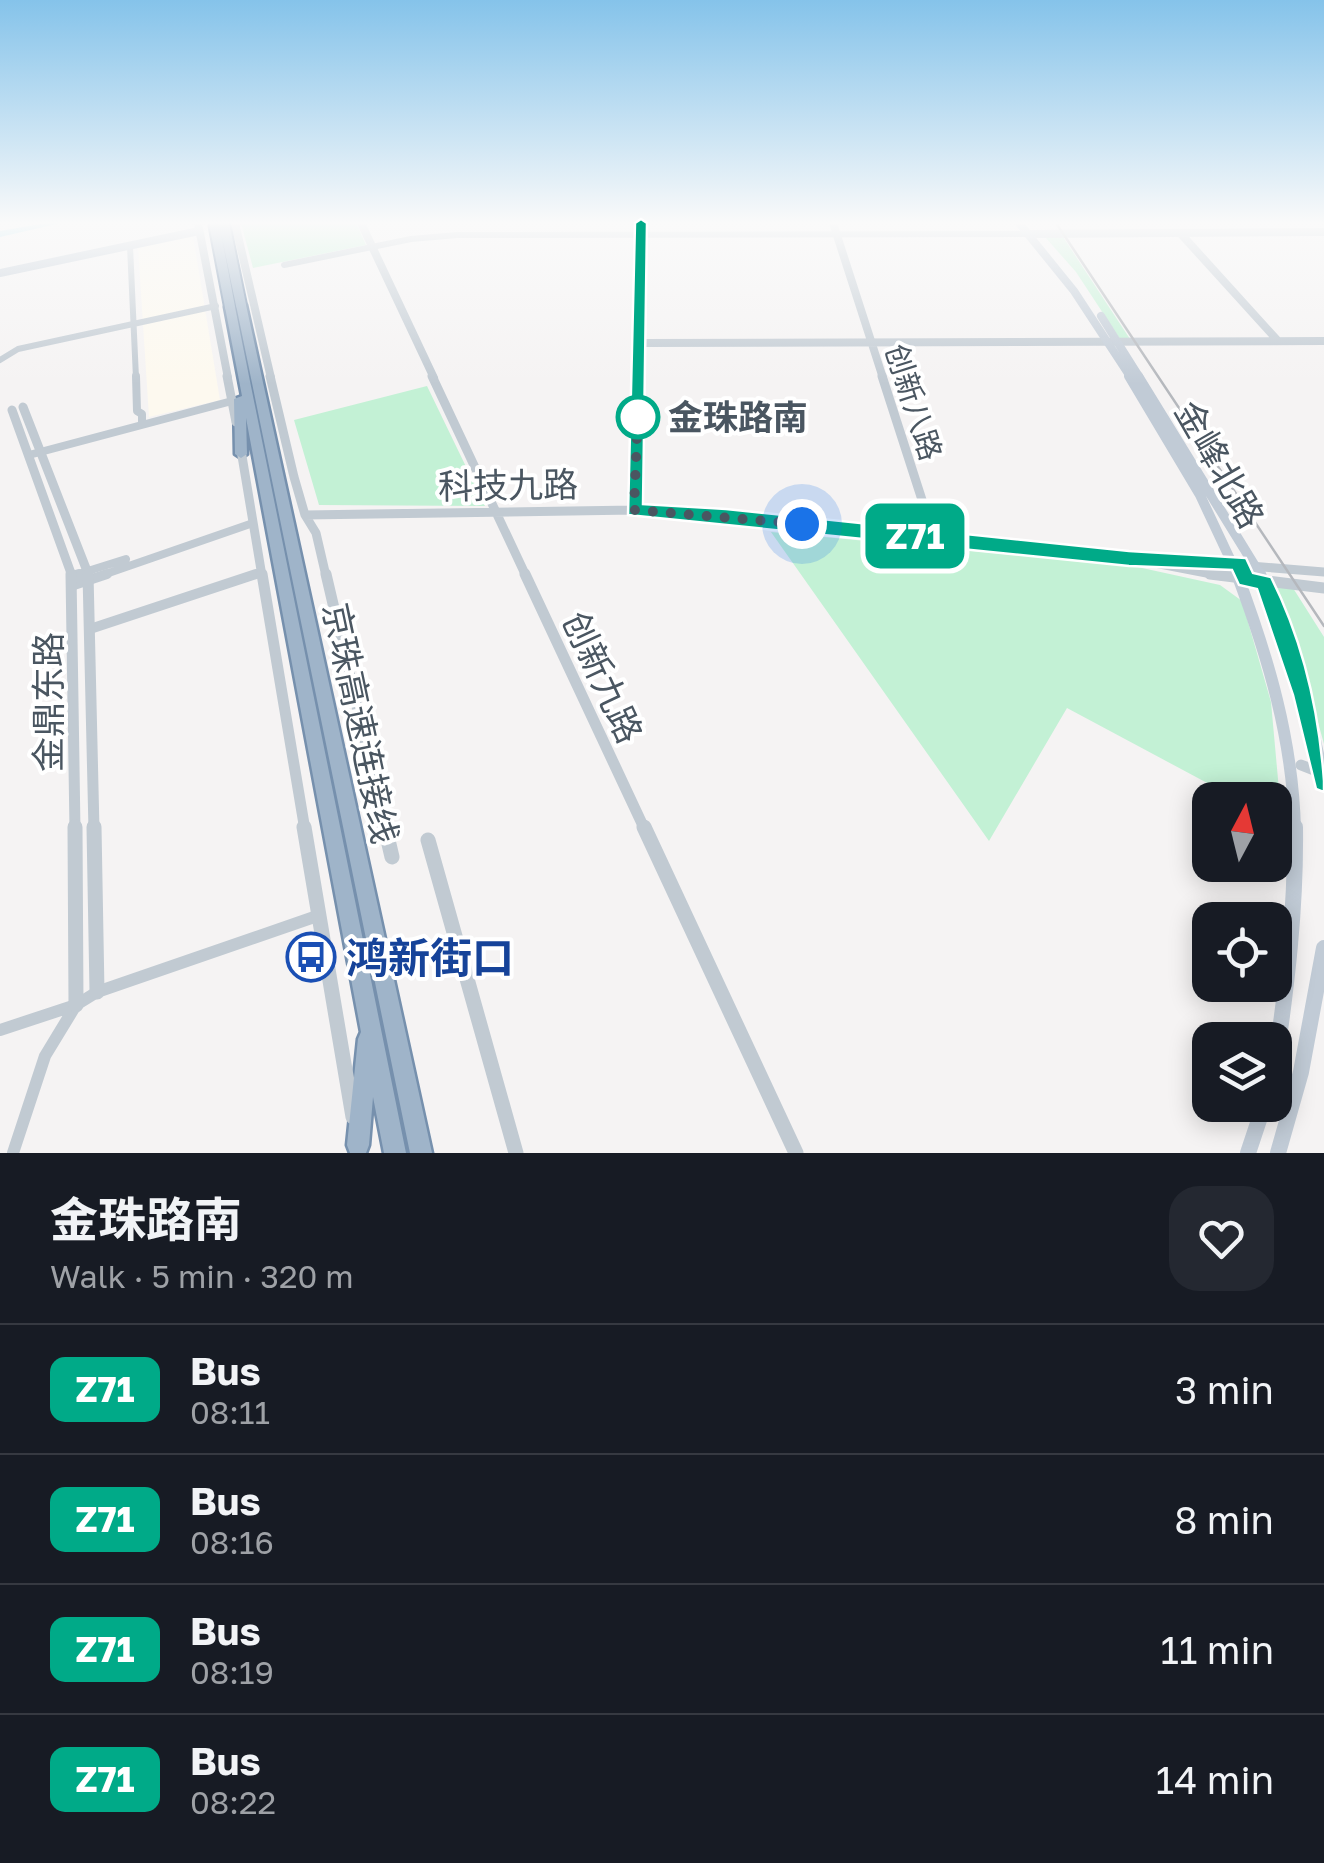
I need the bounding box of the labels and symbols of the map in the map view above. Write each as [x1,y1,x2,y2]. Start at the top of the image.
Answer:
street label: 创新八路 [878,339,950,465]
street label: 金峰北路 [1167,393,1273,535]
marker: 金珠路南 [617,396,659,438]
place label: 金珠路南 [668,396,808,438]
street label: 科技九路 [438,463,578,507]
your location [777,499,827,549]
line badge: Z71 [858,504,972,568]
street label: 京珠高速连接线 [315,599,407,847]
street label: 创新九路 [554,605,652,749]
street label: 金鼎东路 [27,632,69,772]
north arrow [1192,782,1292,882]
bus stop icon: 鸿新街口 [285,931,337,983]
place label: 鸿新街口 [346,932,514,982]

